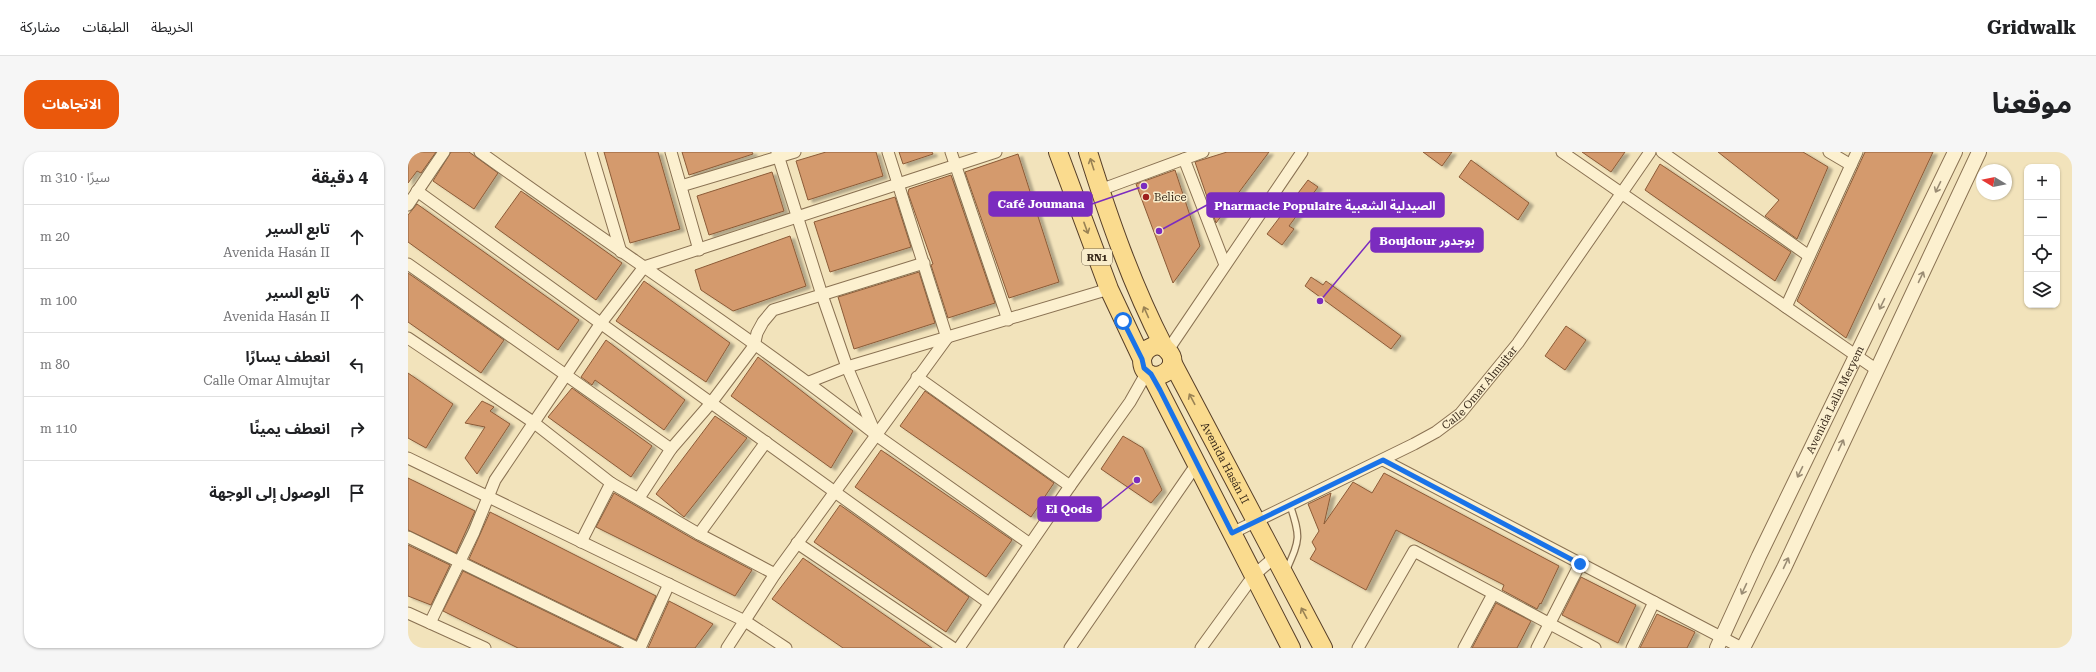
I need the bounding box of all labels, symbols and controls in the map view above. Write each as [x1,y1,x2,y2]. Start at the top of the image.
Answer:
text: Gridwalk [1987,16,2076,39]
text: مشاركة [20,19,60,35]
text: الطبقات [82,19,129,35]
text: الخريطة [151,19,193,35]
button: الاتجاهات [24,80,119,129]
text: موقعنا [1992,87,2072,120]
one-way arrow [1087,158,1095,170]
north arrow [1976,164,2012,200]
map controls [2024,164,2060,308]
button: + [2024,164,2060,200]
text: 4 دقيقة [311,167,368,187]
text: سيرًا · 310 m [40,170,110,185]
one-way arrow [1934,181,1941,193]
place label: Belice [1154,191,1186,204]
callout: Café Joumana [989,192,1092,216]
marker: Belice [1141,192,1151,202]
callout: Pharmacie Populaire الصيدلية الشعبية [1207,193,1444,217]
text: Café Joumana [998,197,1084,211]
text: Pharmacie Populaire الصيدلية الشعبية [1214,199,1436,213]
button: − [2024,200,2060,236]
text: تابع السير [266,220,330,238]
one-way arrow [1083,222,1091,234]
icon: ahead [346,226,368,248]
callout: Boujdour بوجدور [1371,228,1483,252]
text: 20 m [40,229,70,244]
text: Boujdour بوجدور [1379,234,1475,248]
button: locate [2024,236,2060,272]
text: Avenida Hasán II [223,245,330,260]
road number: RN1 [1082,249,1112,265]
one-way arrow [1918,272,1925,284]
button: layers [2024,272,2060,308]
text: تابع السير [266,284,330,302]
icon: ahead [346,290,368,312]
text: 100 m [40,293,77,308]
one-way arrow [1878,298,1885,310]
one-way arrow [1142,307,1149,319]
text: Avenida Hasán II [223,309,330,324]
route start [1114,312,1132,330]
street label: Calle Omar Almujtar [1439,343,1520,432]
street label: Avenida Lalla Meryem [1804,344,1867,456]
text: انعطف يسارًا [246,348,330,366]
icon: left [346,354,368,376]
text: 80 m [40,357,70,372]
text: Calle Omar Almujtar [203,373,330,388]
one-way arrow [1187,394,1195,406]
icon: right [346,418,368,440]
text: انعطف يمينًا [250,420,330,438]
street label: Avenida Hasán II [1198,420,1252,506]
text: 110 m [40,421,77,436]
one-way arrow [1838,440,1845,452]
one-way arrow [1796,465,1804,477]
icon: arrive [346,482,368,504]
text: الوصول إلى الوجهة [209,484,330,502]
callout: El Qods [1038,497,1101,521]
text: El Qods [1046,502,1092,516]
route end [1571,555,1589,573]
one-way arrow [1783,557,1790,569]
one-way arrow [1740,582,1747,594]
one-way arrow [1300,608,1308,620]

